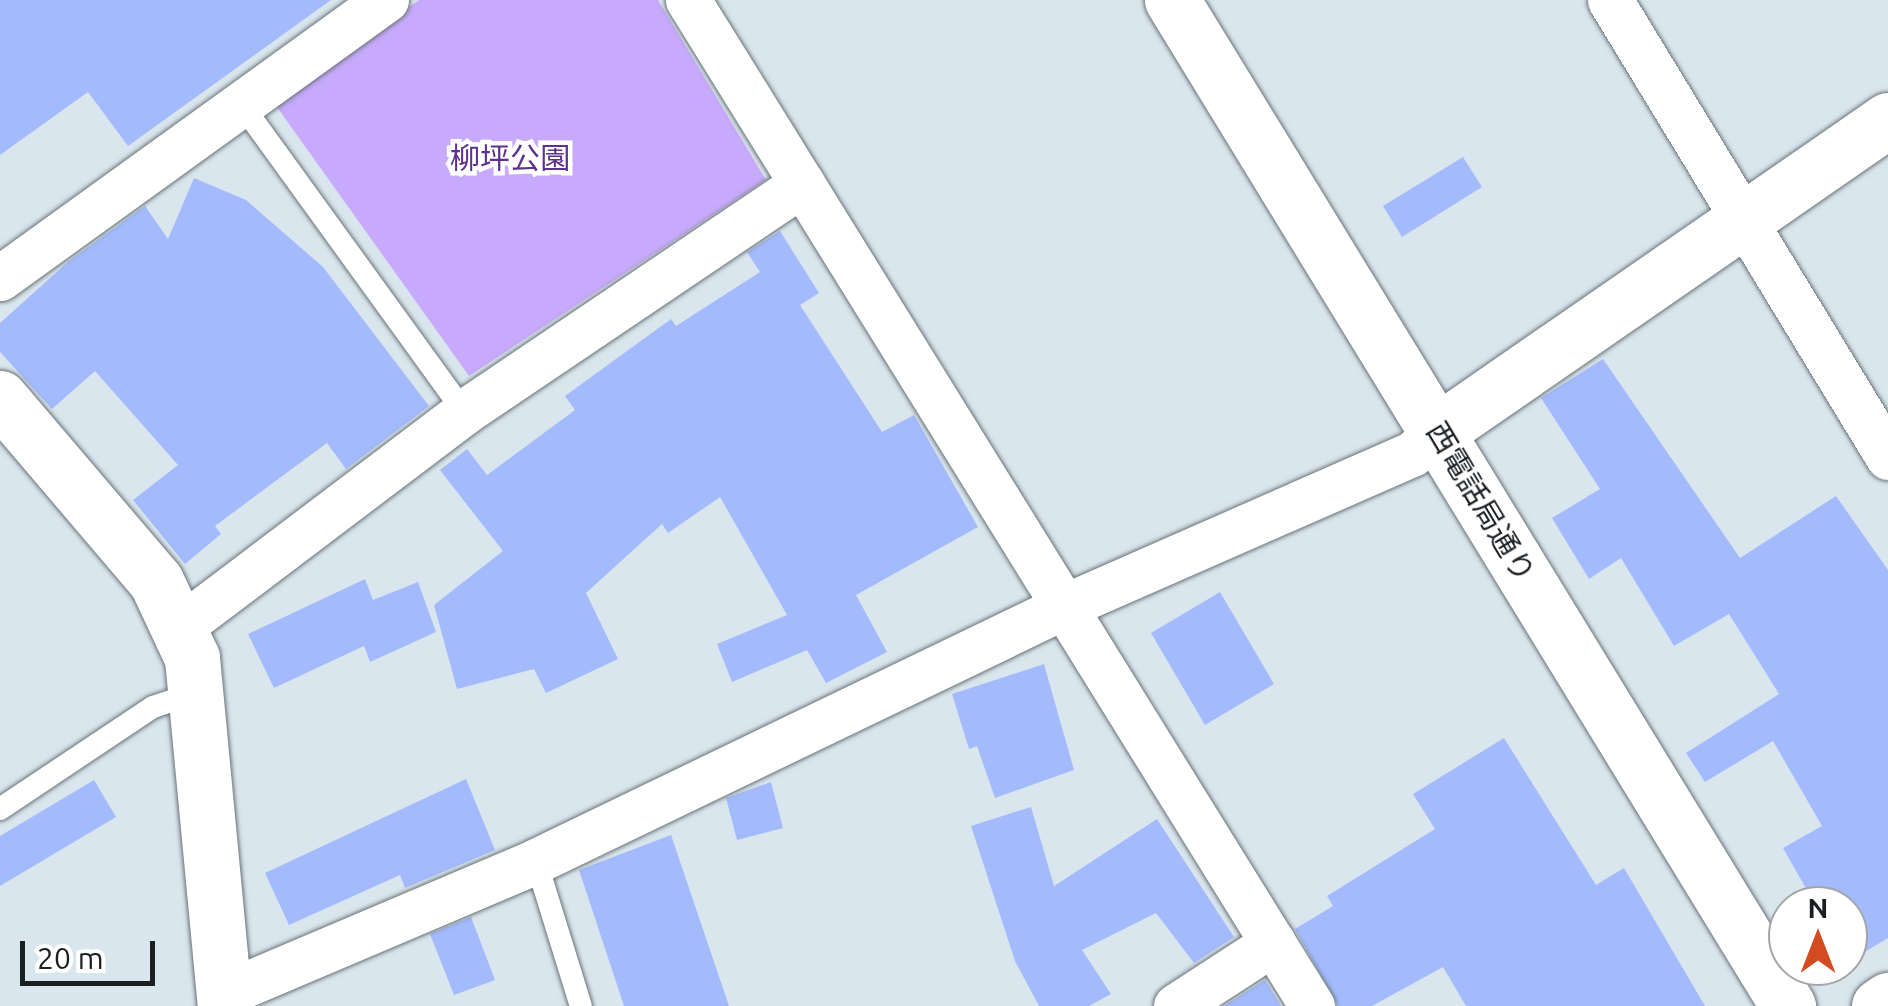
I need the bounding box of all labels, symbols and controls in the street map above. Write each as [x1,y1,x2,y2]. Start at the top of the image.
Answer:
park label: 柳坪公園 [450,140,570,176]
street label: 西電話局通り [1419,416,1543,588]
north arrow [1768,886,1868,986]
text: N [1808,892,1828,923]
scale bar [25,921,160,983]
text: 20 m [37,941,104,975]

